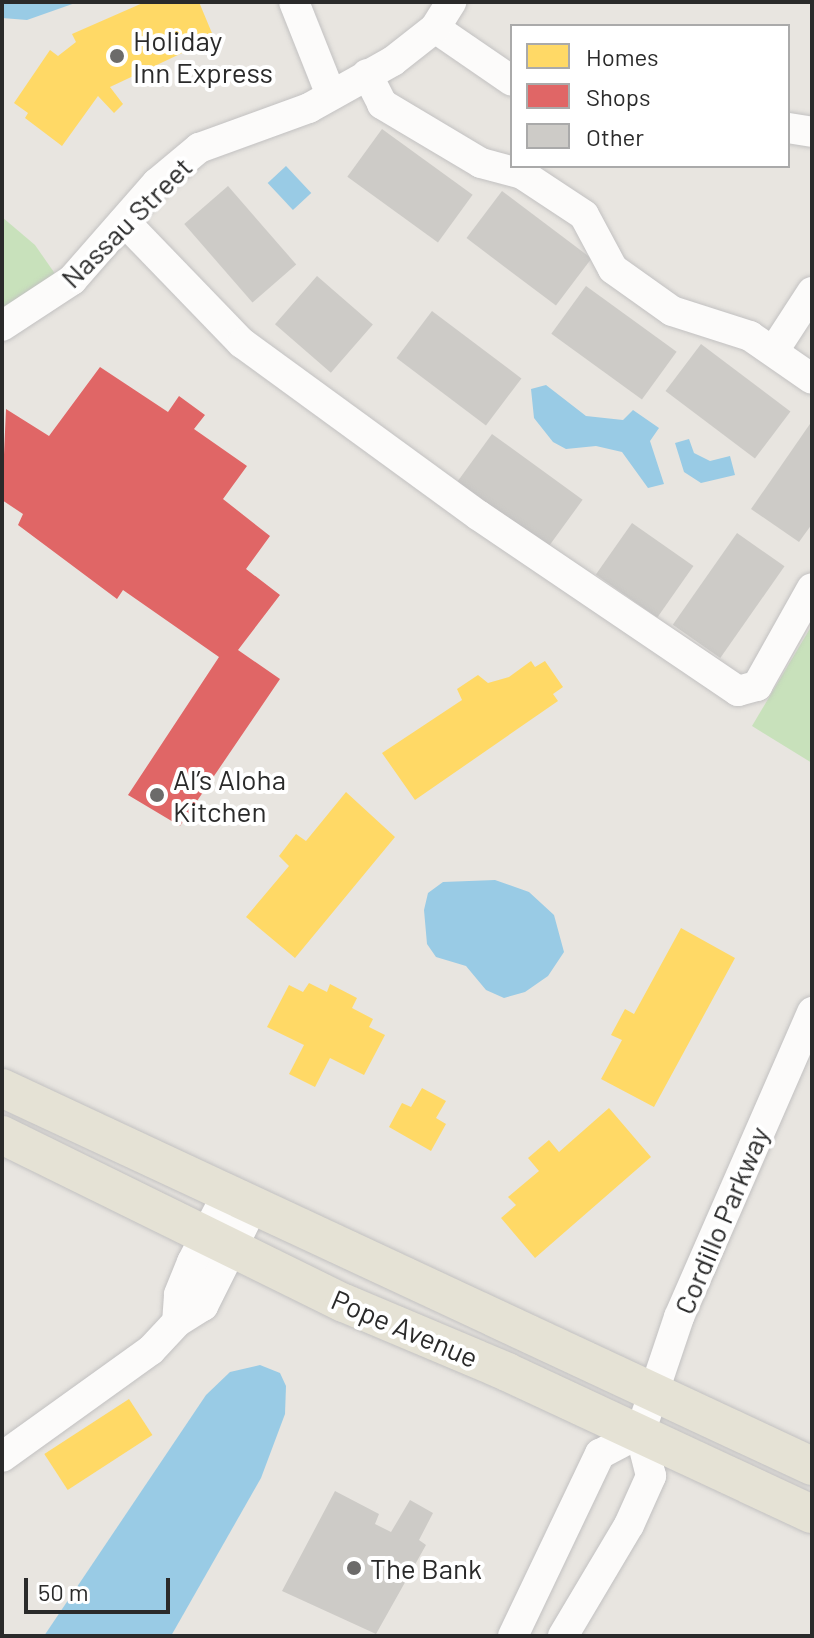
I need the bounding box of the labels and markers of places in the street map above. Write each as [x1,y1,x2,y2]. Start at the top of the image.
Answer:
place label: Holiday Inn Express [133,23,273,89]
marker: Holiday Inn Express [108,47,126,65]
place label: Al’s Aloha Kitchen [173,762,286,828]
marker: Al’s Aloha Kitchen [148,786,166,804]
place label: The Bank [370,1551,482,1585]
marker: The Bank [345,1559,363,1577]

